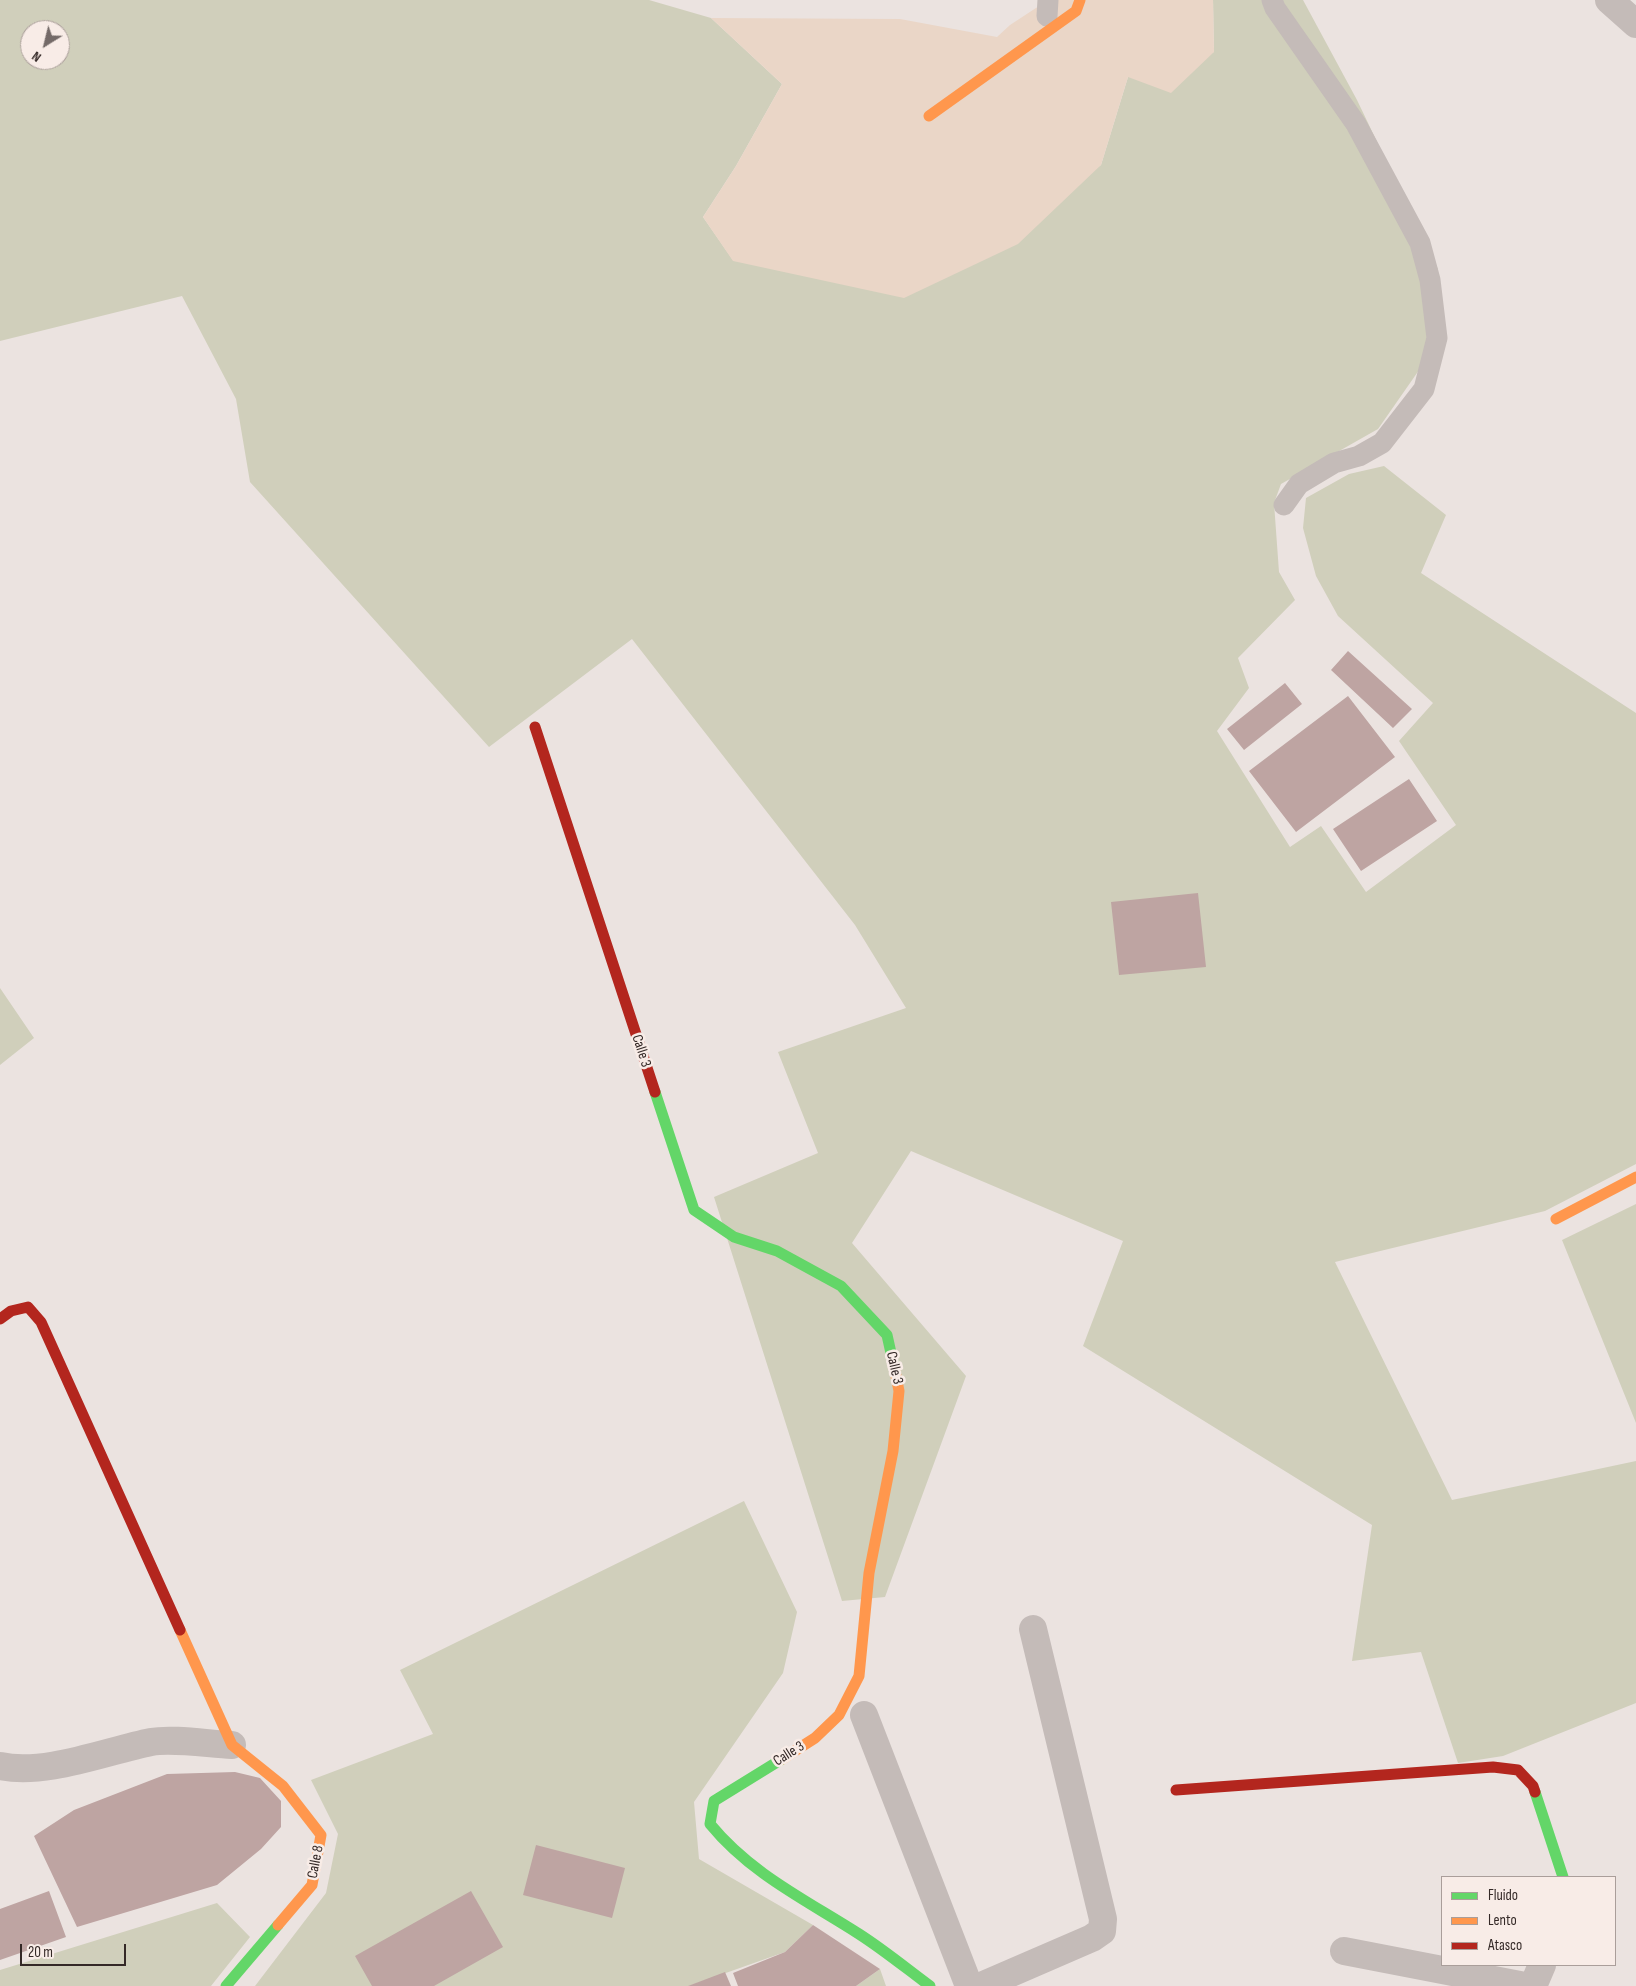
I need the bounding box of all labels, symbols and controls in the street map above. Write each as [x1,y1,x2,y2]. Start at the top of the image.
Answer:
north arrow [20,20,70,70]
text: N [28,48,45,66]
street label: Calle 3 [627,1032,655,1070]
street label: Calle 3 [882,1350,906,1386]
street label: Calle 3 [770,1738,808,1770]
street label: Calle 8 [304,1844,328,1880]
legend [1441,1876,1616,1966]
text: Fluido [1488,1886,1518,1905]
text: Lento [1488,1911,1517,1930]
scale bar [22,1934,129,1966]
text: Atasco [1488,1936,1522,1955]
text: 20 m [28,1943,53,1962]

